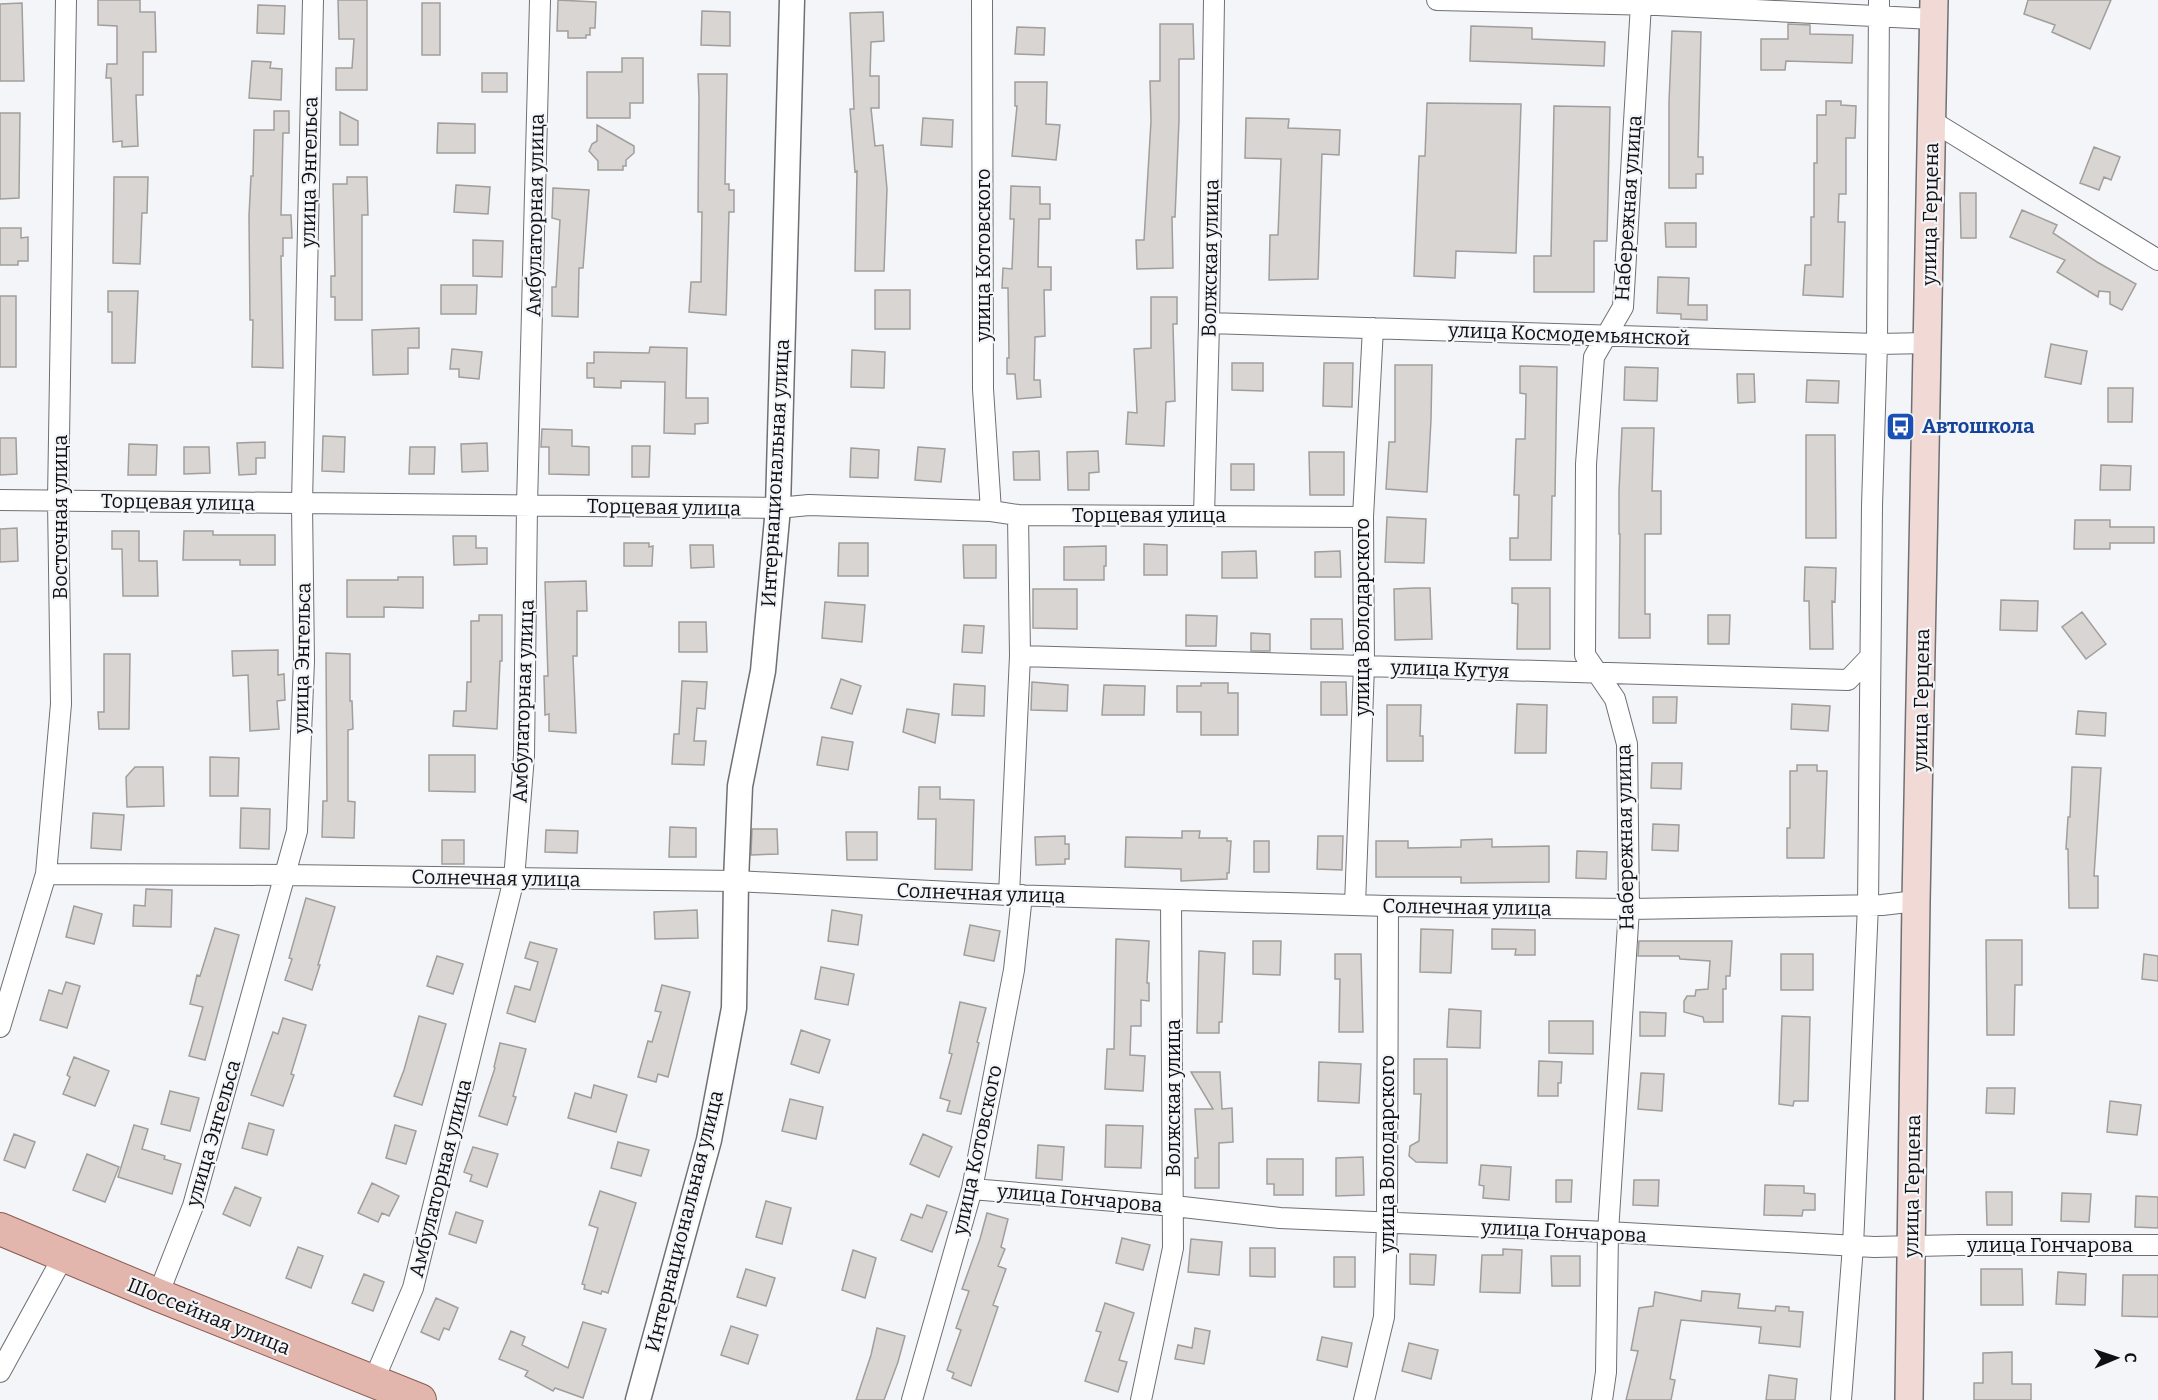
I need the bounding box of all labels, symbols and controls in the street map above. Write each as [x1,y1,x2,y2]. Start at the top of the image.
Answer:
street label: улица Энгельса [296,96,322,249]
street label: Амбулаторная улица [521,113,549,317]
street label: Набережная улица [1610,114,1646,302]
street label: улица Герцена [1917,142,1943,287]
street label: улица Котовского [971,168,995,343]
street label: Волжская улица [1197,179,1223,337]
street label: улица Космодемьянской [1447,318,1690,350]
street label: Интернациональная улица [756,338,794,608]
bus stop icon: Автошкола [1885,410,1917,442]
place label: Автошкола [1922,414,2034,438]
street label: Восточная улица [48,435,72,599]
street label: Торцевая улица [101,489,255,515]
street label: Торцевая улица [587,494,741,520]
street label: Торцевая улица [1072,503,1226,527]
street label: улица Володарского [1350,518,1374,717]
street label: улица Энгельса [289,582,315,735]
street label: Амбулаторная улица [507,599,539,803]
street label: улица Герцена [1908,628,1934,773]
street label: улица Кутуя [1389,655,1510,683]
street label: Набережная улица [1611,744,1639,930]
street label: Солнечная улица [411,865,581,891]
street label: Солнечная улица [896,878,1066,908]
street label: Солнечная улица [1382,894,1552,920]
street label: Волжская улица [1161,1019,1185,1177]
street label: улица Володарского [1375,1055,1399,1254]
street label: улица Энгельса [180,1057,245,1210]
street label: улица Котовского [947,1063,1007,1238]
street label: Амбулаторная улица [404,1076,476,1280]
street label: Интернациональная улица [640,1088,728,1354]
street label: улица Герцена [1899,1114,1925,1259]
street label: улица Гончарова [995,1179,1164,1217]
street label: улица Гончарова [1480,1215,1647,1247]
street label: улица Гончарова [1966,1233,2133,1257]
street label: Шоссейная улица [124,1272,294,1360]
north arrow [2086,1328,2146,1388]
text: С [2121,1352,2140,1363]

